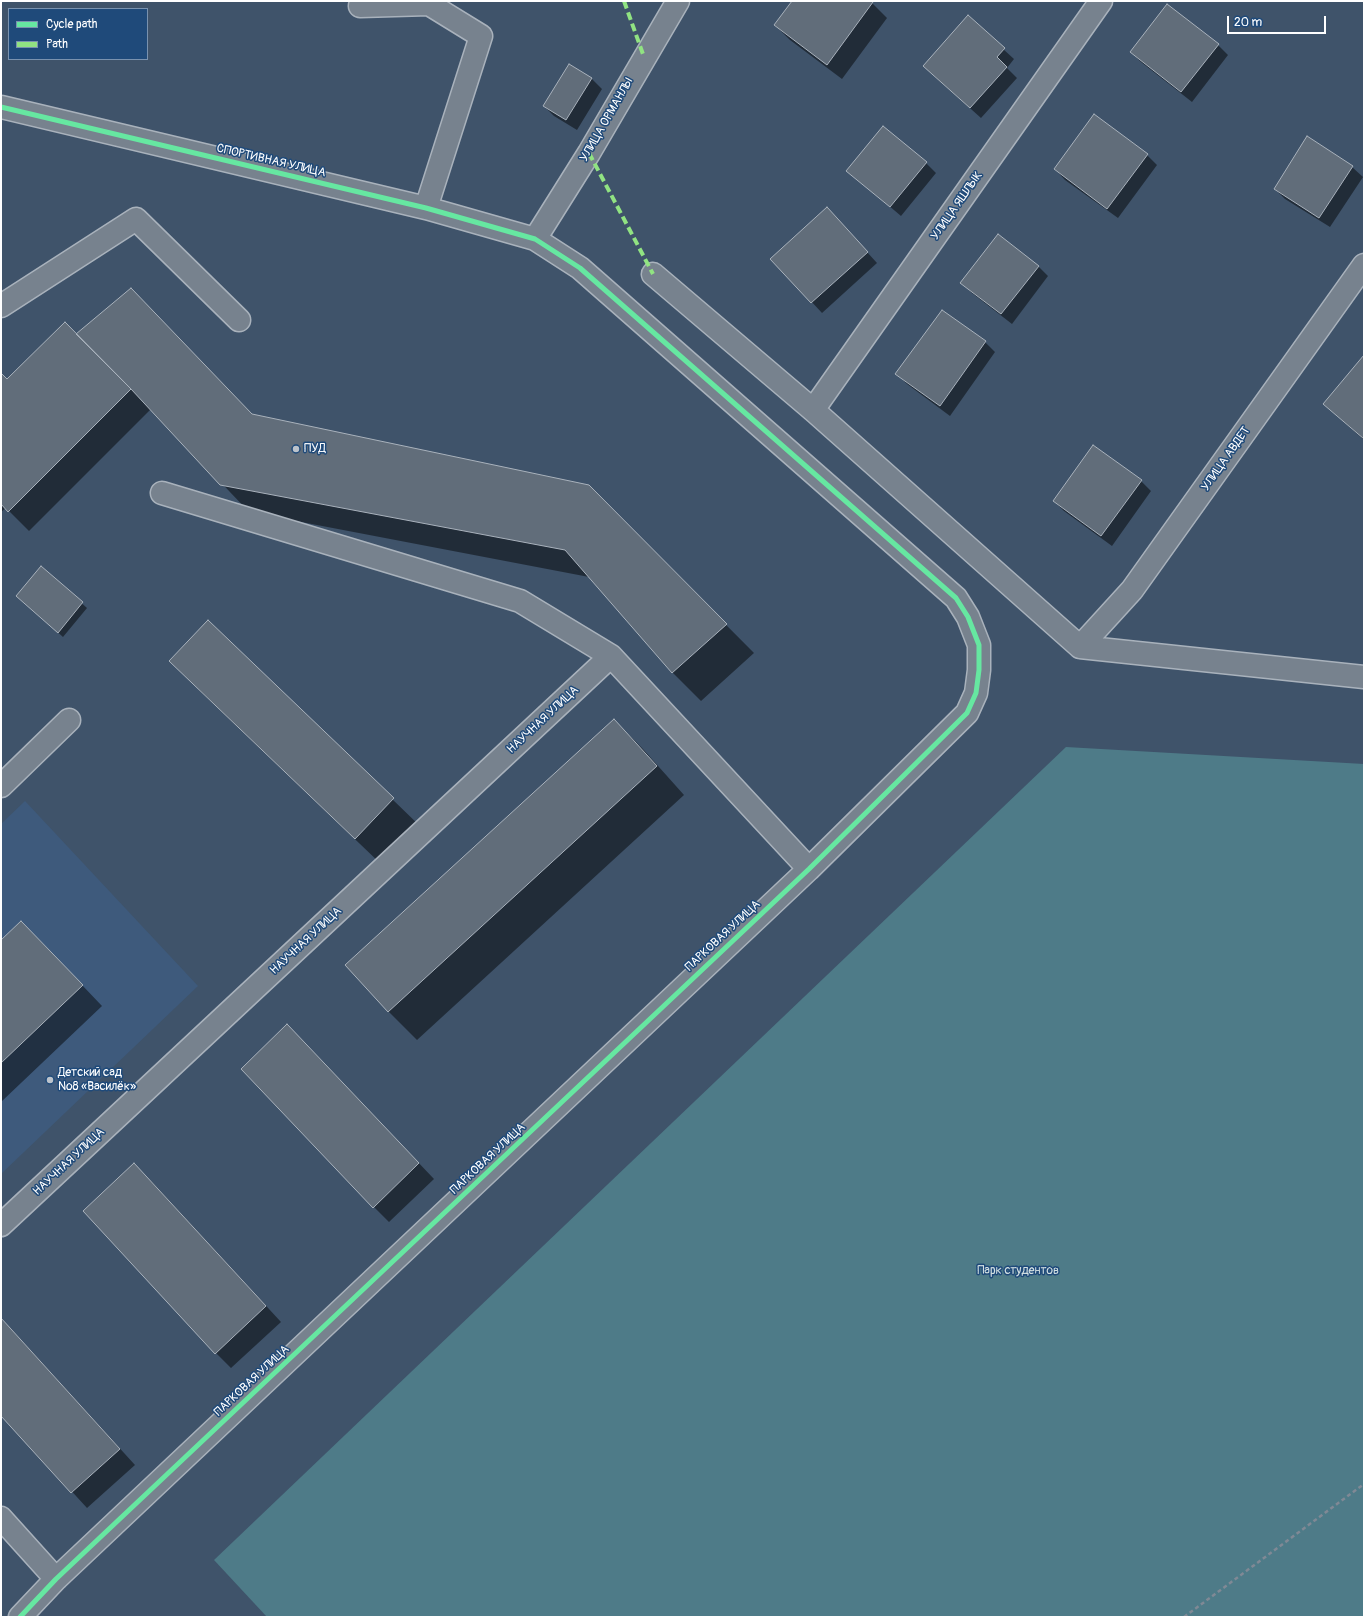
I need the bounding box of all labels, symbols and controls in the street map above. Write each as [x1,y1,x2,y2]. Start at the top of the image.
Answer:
legend [8,8,148,60]
scale bar [1229,8,1328,34]
text: 20 m [1234,15,1262,30]
text: Cycle path [46,17,97,32]
text: Path [46,37,68,52]
street label: УЛИЦА ОРМАНЛЫ [577,76,637,164]
street label: СПОРТИВНАЯ УЛИЦА [215,141,327,181]
street label: УЛИЦА ЯШЛЫК [928,169,986,243]
street label: УЛИЦА АВДЕТ [1199,424,1253,494]
place label: ПУД [304,442,326,456]
marker: ПУД [291,444,301,454]
street label: НАУЧНАЯ УЛИЦА [504,683,582,757]
street label: ПАРКОВАЯ УЛИЦА [682,897,764,975]
street label: НАУЧНАЯ УЛИЦА [267,904,345,978]
place label: Детский сад №8 «Василёк» [58,1066,136,1094]
marker: Детский сад №8 «Василёк» [45,1075,55,1085]
street label: ПАРКОВАЯ УЛИЦА [447,1120,529,1198]
street label: НАУЧНАЯ УЛИЦА [30,1125,108,1199]
park label: Парк студентов [977,1264,1059,1278]
street label: ПАРКОВАЯ УЛИЦА [211,1342,293,1420]

